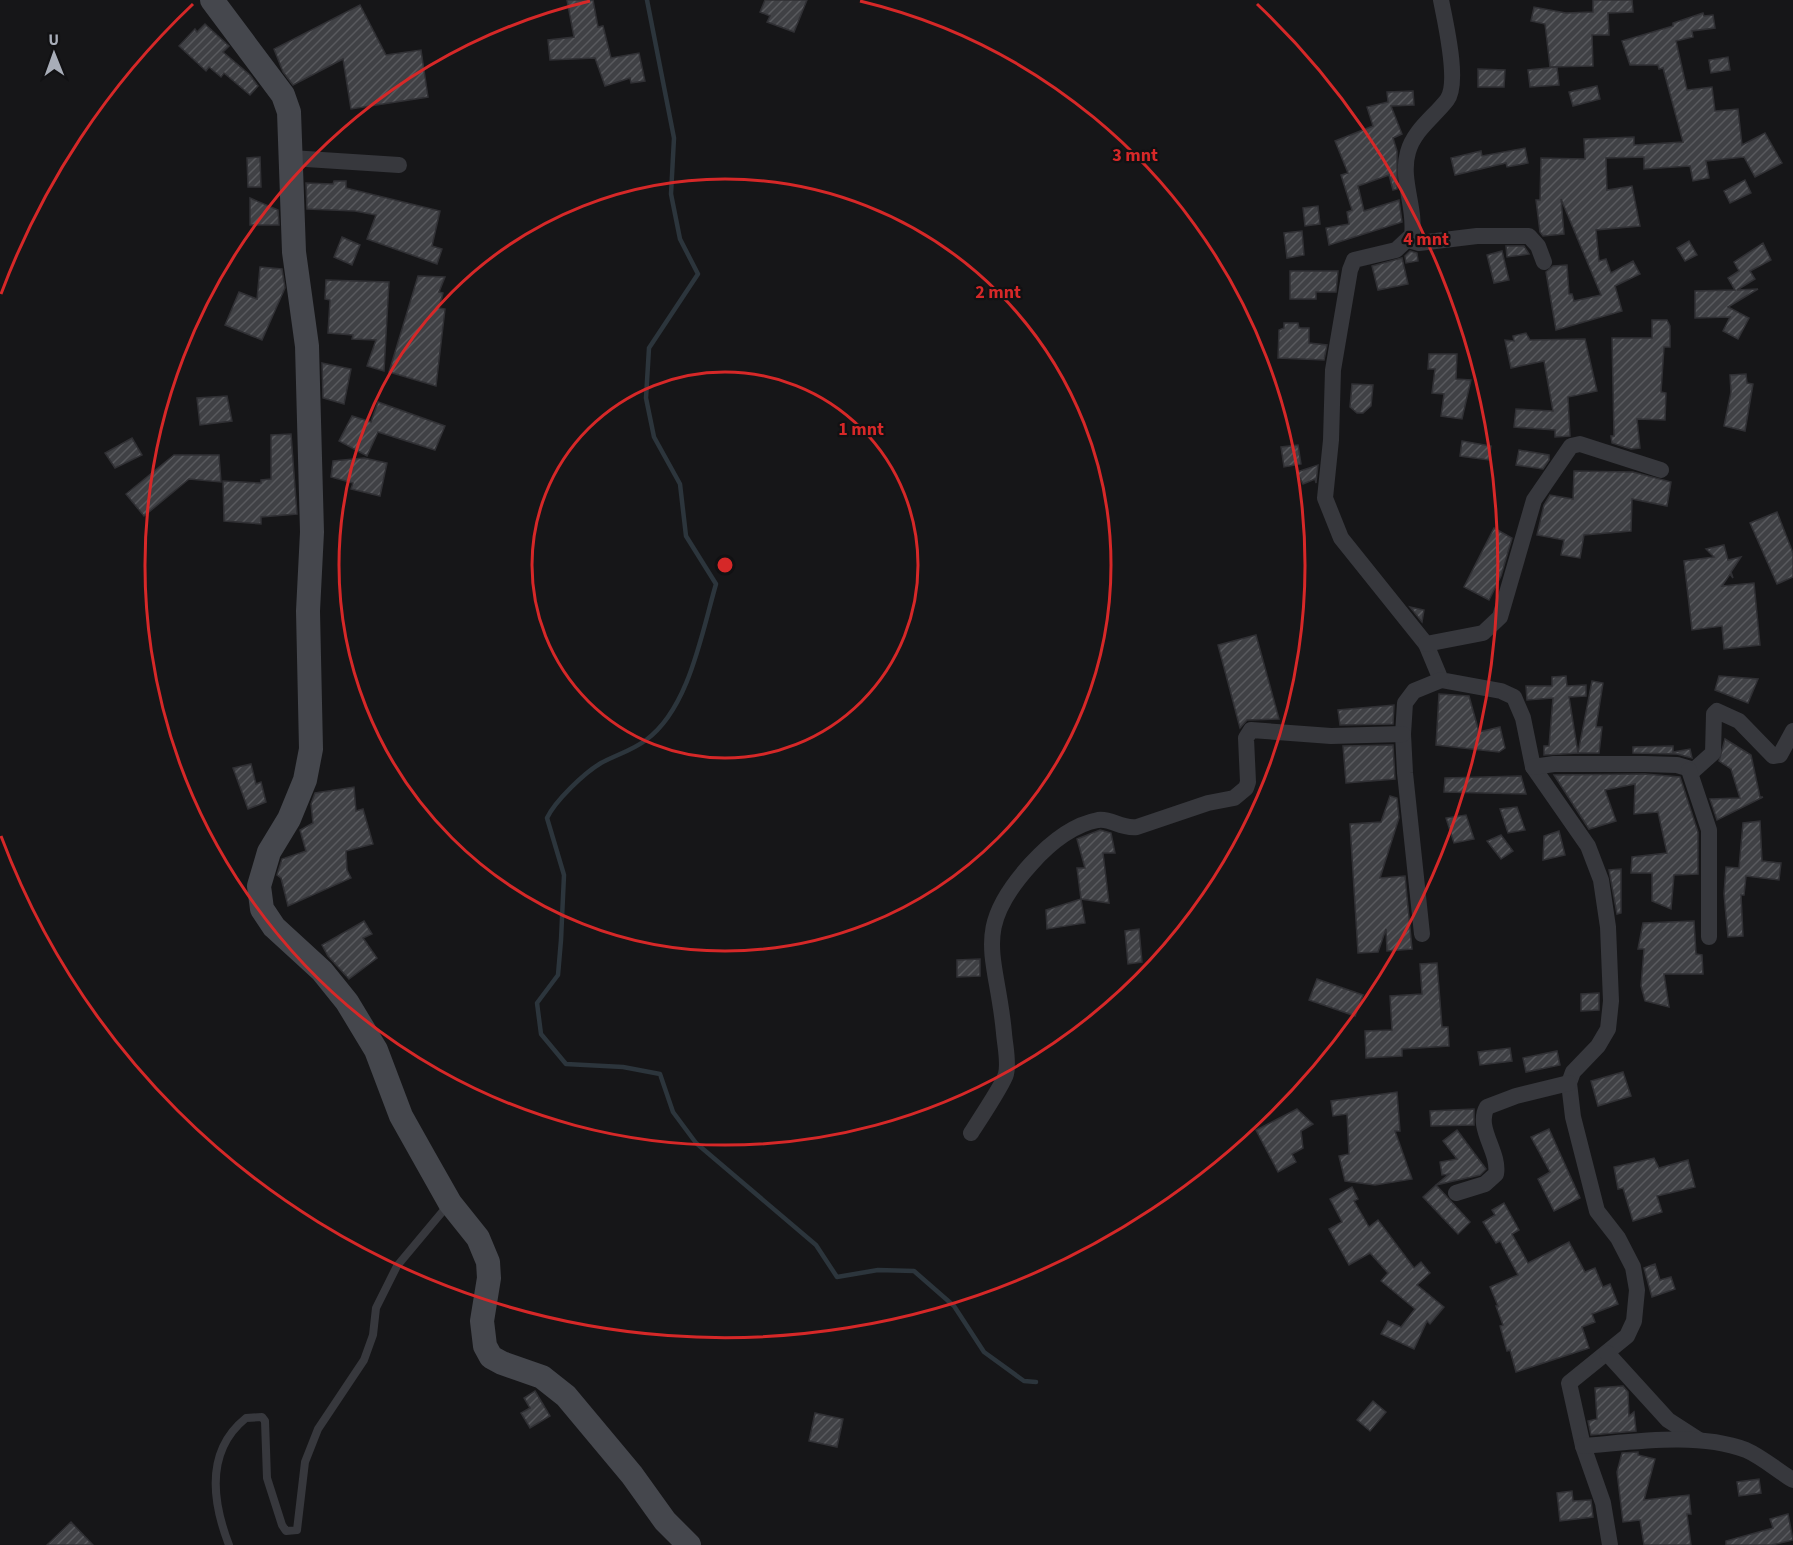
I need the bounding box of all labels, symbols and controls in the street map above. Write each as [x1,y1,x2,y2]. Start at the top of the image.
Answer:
north arrow [24,24,84,84]
text: U [48,29,59,51]
text: 3 mnt [1112,143,1158,168]
text: 4 mnt [1403,227,1449,252]
text: 2 mnt [975,280,1021,305]
text: 1 mnt [838,417,884,442]
centre of rings [715,555,735,575]

